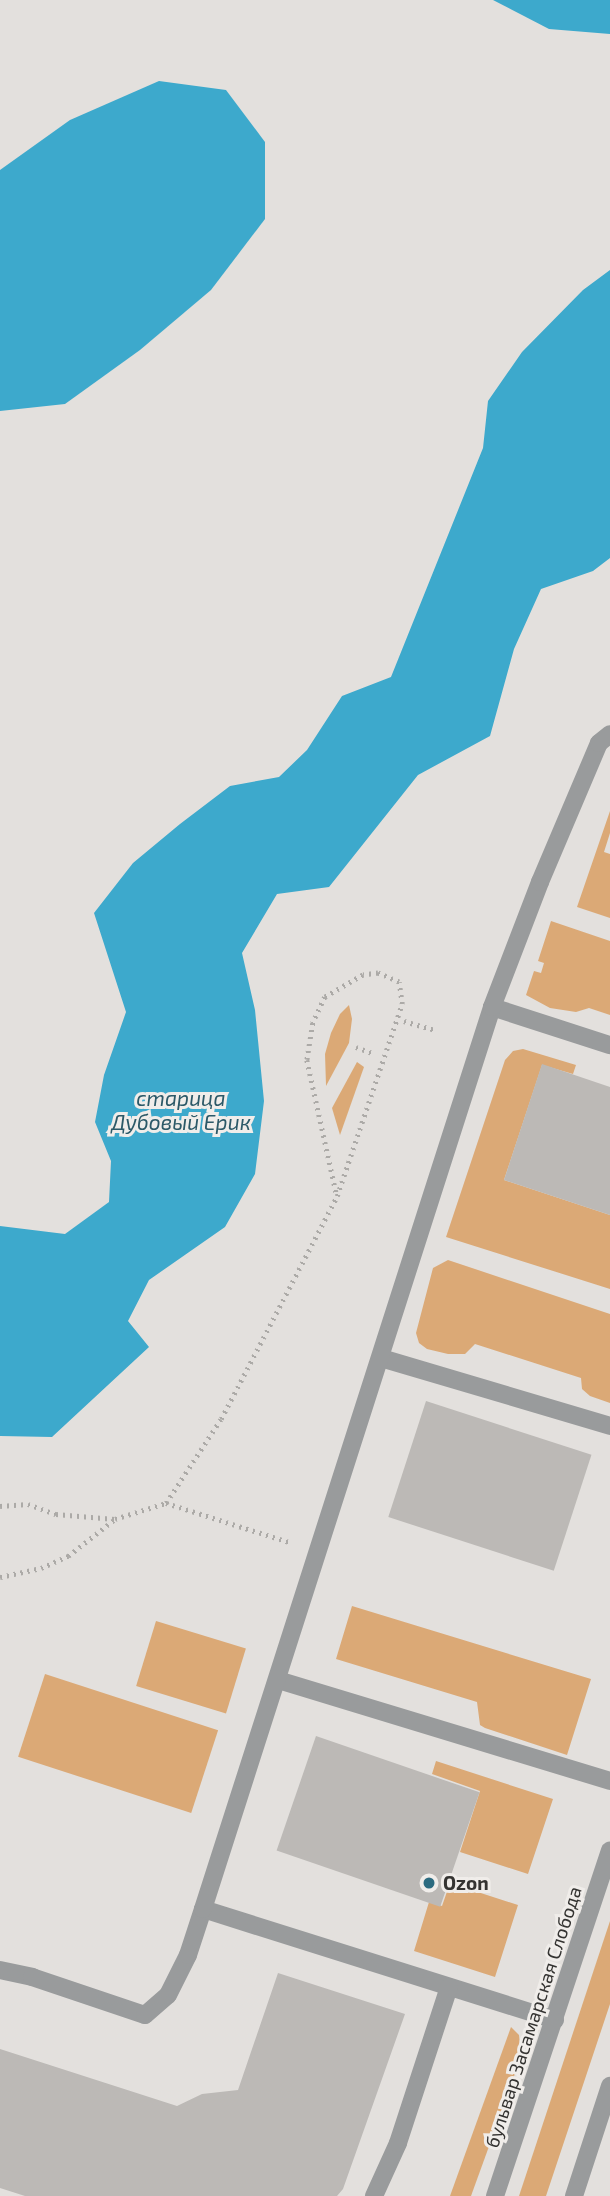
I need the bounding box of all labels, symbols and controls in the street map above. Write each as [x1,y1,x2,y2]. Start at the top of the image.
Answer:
water label: старица Дубовый Ерик [111,1085,251,1135]
place label: Ozon [443,1872,489,1894]
marker: Ozon [421,1875,437,1891]
street label: бульвар Засамарская Слобода [480,1883,586,2151]

